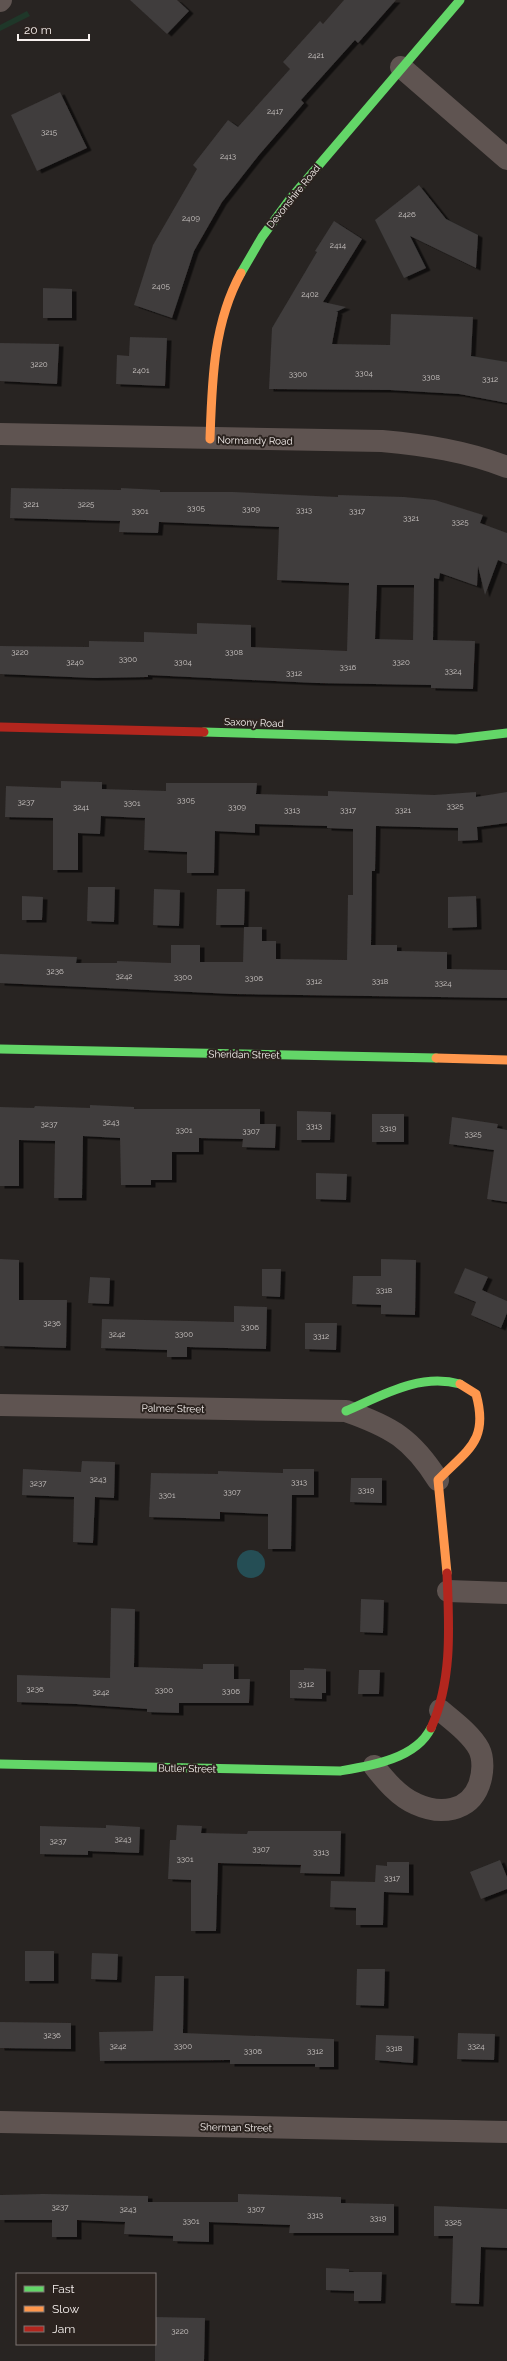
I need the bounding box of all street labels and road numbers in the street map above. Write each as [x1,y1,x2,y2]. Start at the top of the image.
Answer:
street label: Devonshire Road [264,162,322,230]
street label: Normandy Road [217,434,293,447]
street label: Saxony Road [224,716,284,729]
street label: Sheridan Street [208,1048,280,1061]
street label: Palmer Street [141,1402,205,1415]
street label: Butler Street [158,1762,217,1775]
street label: Sherman Street [200,2121,273,2134]

